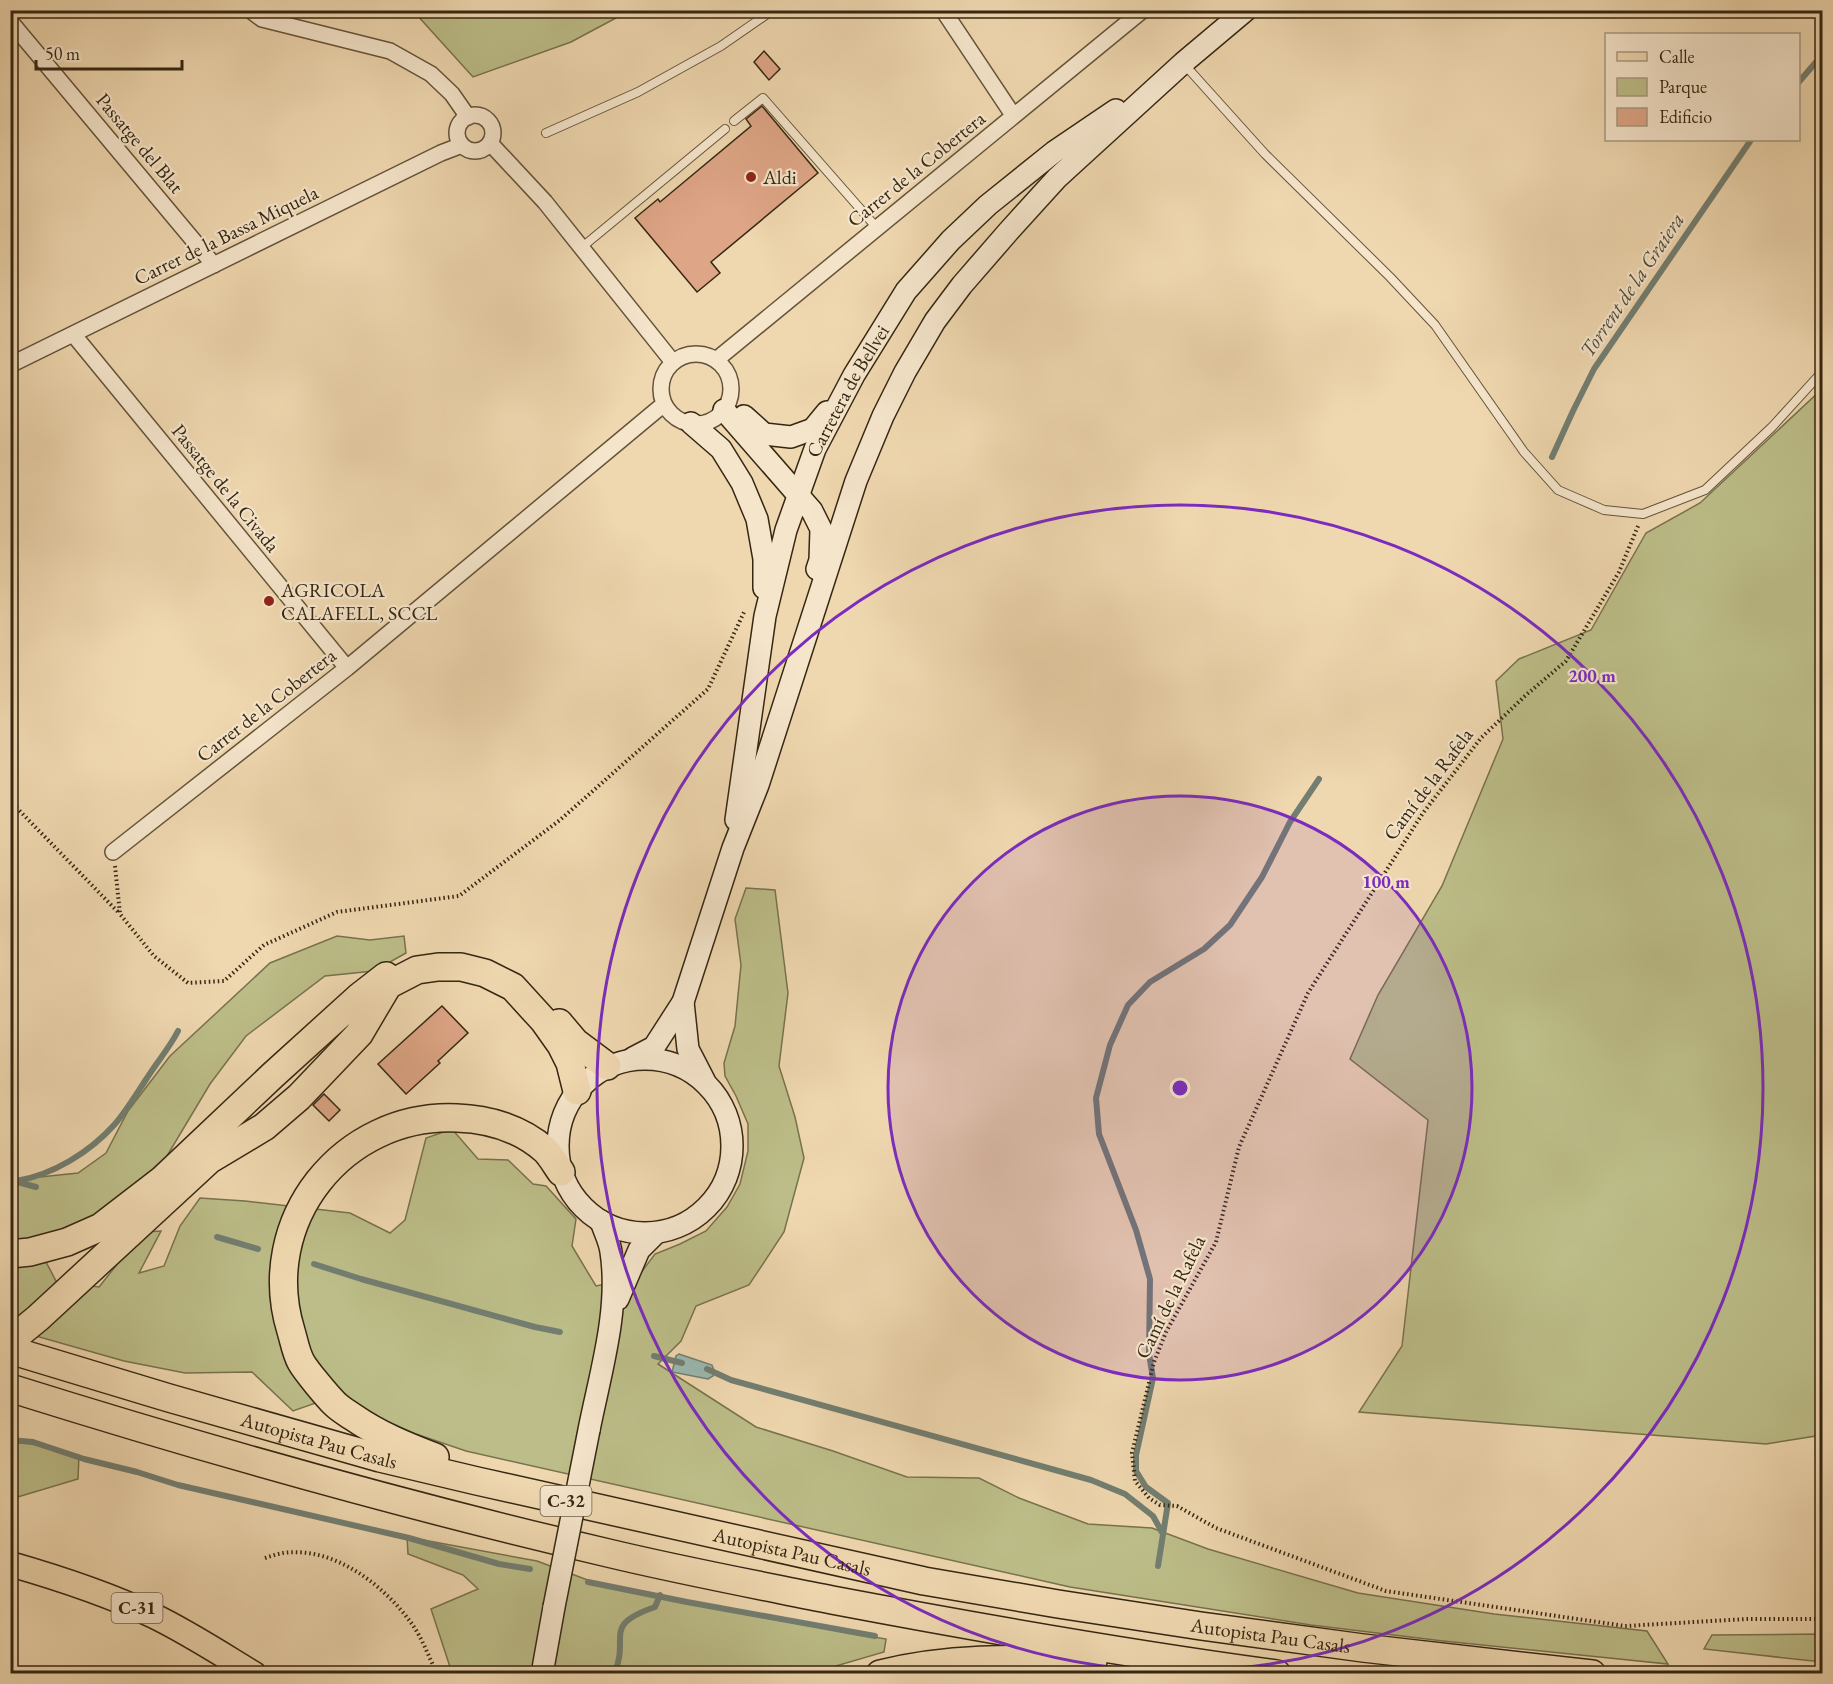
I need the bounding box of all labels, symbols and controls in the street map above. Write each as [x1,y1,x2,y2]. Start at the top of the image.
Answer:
scale bar [36,33,182,71]
legend [1605,33,1800,141]
text: 50 m [45,42,80,65]
text: Calle [1659,45,1695,68]
text: Parque [1659,75,1707,98]
street label: Passatge del Blat [90,87,190,199]
street label: Carrer de la Cobertera [842,105,990,233]
text: Edificio [1659,105,1712,128]
place label: Aldi [762,164,797,190]
marker: Aldi [744,170,758,184]
street label: Carrer de la Bassa Miquela [130,179,322,291]
water label: Torrent de la Graiera [1573,207,1690,362]
street label: Carretera de Bellvei [800,320,895,461]
street label: Passatge de la Civada [166,418,286,558]
place label: AGRICOLA CALAFELL, SCCL [280,577,438,626]
marker: AGRICOLA CALAFELL, SCCL [262,594,276,608]
street label: Carrer de la Cobertera [191,642,341,768]
text: 200 m [1568,664,1616,687]
street label: Camí de la Rafela [1377,723,1479,845]
text: 100 m [1362,870,1410,893]
centre of rings [1170,1078,1190,1098]
street label: Camí de la Rafela [1129,1231,1211,1363]
street label: Autopista Pau Casals [237,1406,400,1475]
road number: C-32 [540,1486,592,1516]
street label: Autopista Pau Casals [710,1521,874,1582]
road number: C-31 [112,1593,162,1623]
street label: Autopista Pau Casals [1188,1611,1352,1659]

